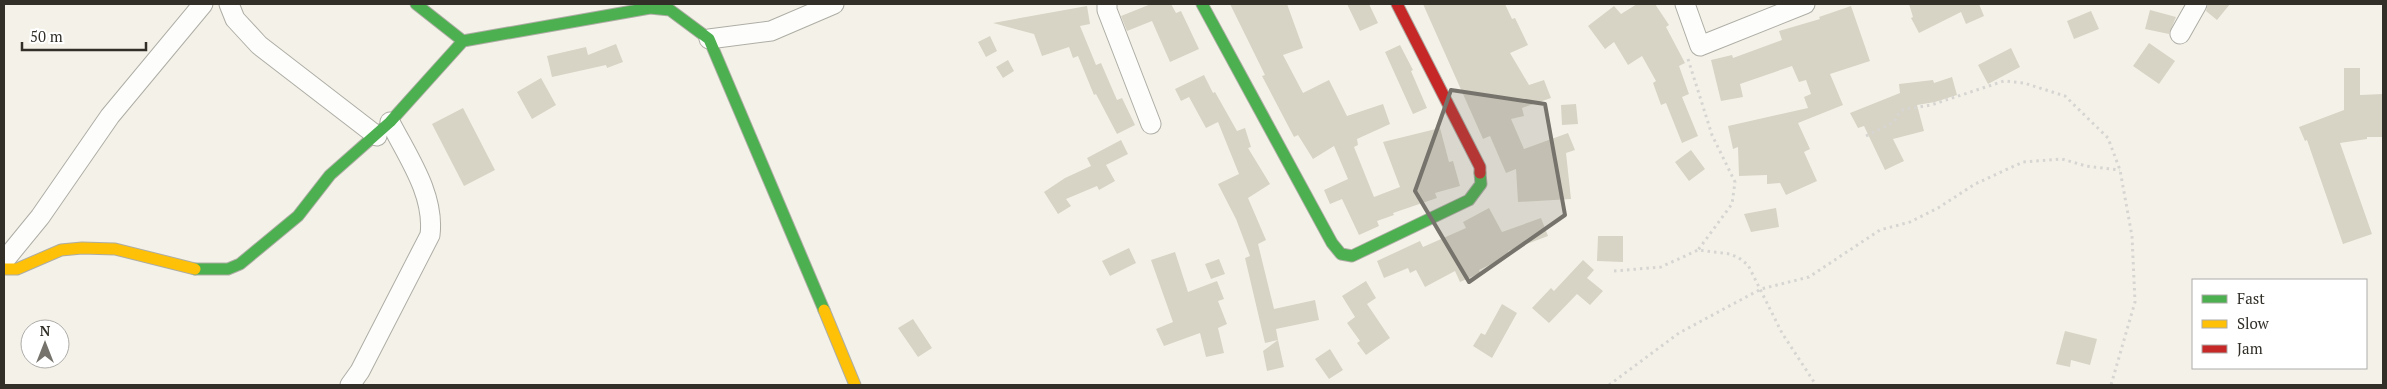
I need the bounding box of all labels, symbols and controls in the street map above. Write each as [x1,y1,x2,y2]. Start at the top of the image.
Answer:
scale bar [22,20,146,52]
text: 50 m [30,26,63,46]
legend [2192,279,2367,369]
text: Fast [2237,288,2265,308]
text: Slow [2237,313,2270,333]
north arrow [20,319,70,369]
text: N [40,321,51,340]
text: Jam [2237,338,2263,358]

